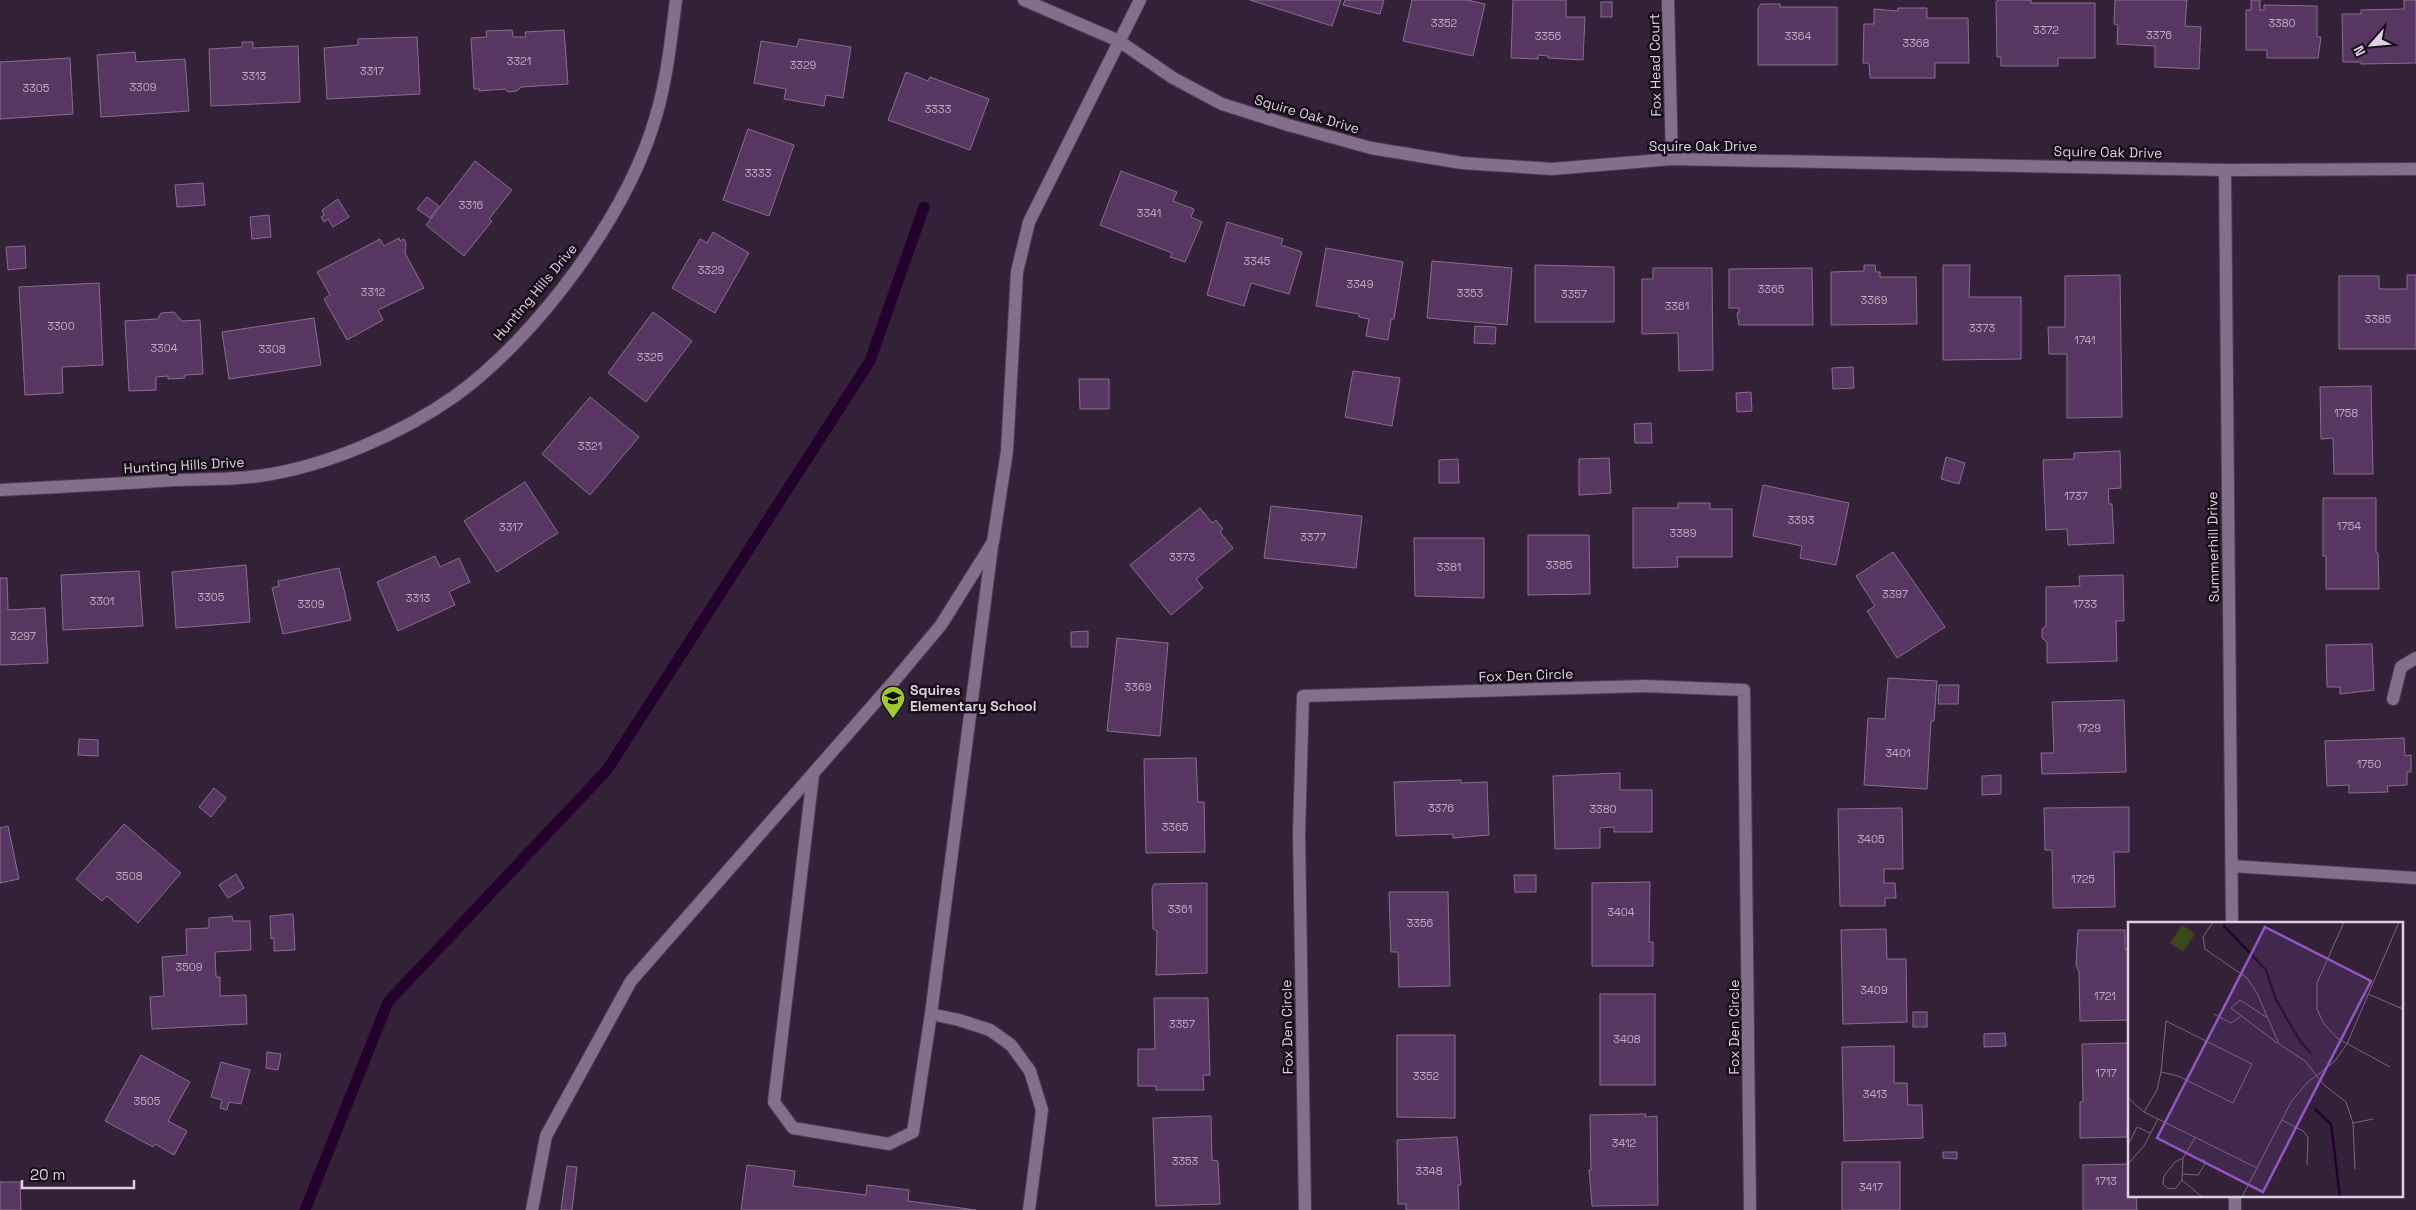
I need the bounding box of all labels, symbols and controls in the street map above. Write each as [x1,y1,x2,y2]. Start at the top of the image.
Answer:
street label: Fox Head Court [1645,13,1665,117]
house number: 3352 [1431,16,1458,30]
house number: 3380 [2268,16,2296,30]
north arrow [2346,20,2396,70]
house number: 3372 [2033,23,2059,37]
house number: 3376 [2146,28,2172,42]
house number: 3356 [1535,29,1562,43]
house number: 3364 [1785,29,1812,43]
house number: 3368 [1903,36,1930,50]
text: N [2349,43,2370,59]
house number: 3321 [507,54,531,68]
house number: 3329 [790,58,817,72]
house number: 3317 [360,64,384,78]
house number: 3313 [242,69,267,83]
house number: 3309 [129,80,157,94]
house number: 3305 [23,81,50,95]
street label: Squire Oak Drive [1252,90,1362,138]
house number: 3333 [925,102,952,116]
street label: Squire Oak Drive [1649,137,1757,155]
street label: Squire Oak Drive [2054,142,2162,162]
house number: 3333 [745,166,772,180]
house number: 3316 [459,198,483,212]
house number: 3341 [1137,206,1161,220]
street label: Hunting Hills Drive [489,240,581,344]
house number: 3345 [1244,254,1271,268]
house number: 3329 [698,263,725,277]
house number: 3349 [1347,277,1374,291]
house number: 3365 [1758,282,1785,296]
house number: 3312 [361,285,386,299]
house number: 3353 [1457,286,1484,300]
house number: 3357 [1561,287,1587,301]
house number: 3369 [1861,293,1888,307]
house number: 3361 [1665,299,1689,313]
house number: 3385 [2365,312,2392,326]
house number: 3300 [47,319,75,333]
house number: 3373 [1969,321,1995,335]
house number: 1741 [2074,333,2096,347]
house number: 3304 [150,341,178,355]
house number: 3308 [258,342,286,356]
house number: 3325 [637,350,664,364]
house number: 1758 [2334,406,2358,420]
house number: 3321 [578,439,602,453]
street label: Hunting Hills Drive [123,453,245,477]
house number: 1737 [2064,489,2088,503]
street label: Summerhill Drive [2203,491,2223,603]
house number: 3393 [1788,513,1815,527]
house number: 1754 [2337,519,2361,533]
house number: 3317 [499,520,523,534]
house number: 3389 [1670,526,1697,540]
house number: 3377 [1300,530,1326,544]
house number: 3373 [1169,550,1195,564]
house number: 3385 [1546,558,1573,572]
house number: 3381 [1437,560,1461,574]
house number: 3397 [1882,587,1908,601]
house number: 3305 [198,590,225,604]
house number: 3313 [406,591,431,605]
house number: 3301 [90,594,114,608]
house number: 3309 [297,597,325,611]
house number: 1733 [2073,597,2097,611]
house number: 3297 [10,629,36,643]
street label: Fox Den Circle [1478,664,1574,686]
house number: 3369 [1125,680,1152,694]
place label: Squires Elementary School [910,681,1036,715]
school or university icon: Squires Elementary School [880,685,906,719]
house number: 1729 [2077,721,2101,735]
house number: 3401 [1885,746,1911,760]
house number: 1750 [2357,757,2381,771]
house number: 3376 [1428,801,1454,815]
house number: 3380 [1589,802,1617,816]
house number: 3365 [1162,820,1189,834]
house number: 3405 [1857,832,1885,846]
house number: 3508 [115,869,143,883]
house number: 1725 [2071,872,2095,886]
house number: 3361 [1168,902,1192,916]
house number: 3404 [1607,905,1635,919]
house number: 3356 [1407,916,1434,930]
inset map [2128,922,2404,1198]
house number: 3509 [175,960,203,974]
street label: Fox Den Circle [1277,979,1297,1075]
street label: Fox Den Circle [1725,980,1743,1074]
house number: 3409 [1860,983,1888,997]
house number: 1721 [2094,989,2116,1003]
house number: 3357 [1169,1017,1195,1031]
house number: 3408 [1613,1032,1641,1046]
house number: 1717 [2095,1066,2117,1080]
house number: 3352 [1413,1069,1440,1083]
house number: 3413 [1863,1087,1888,1101]
house number: 3505 [134,1094,161,1108]
house number: 3412 [1612,1136,1637,1150]
house number: 3353 [1172,1154,1199,1168]
scale bar [22,1158,135,1190]
house number: 3348 [1415,1164,1443,1178]
text: 20 m [30,1165,65,1184]
house number: 1713 [2095,1174,2117,1188]
house number: 3417 [1859,1180,1883,1194]

